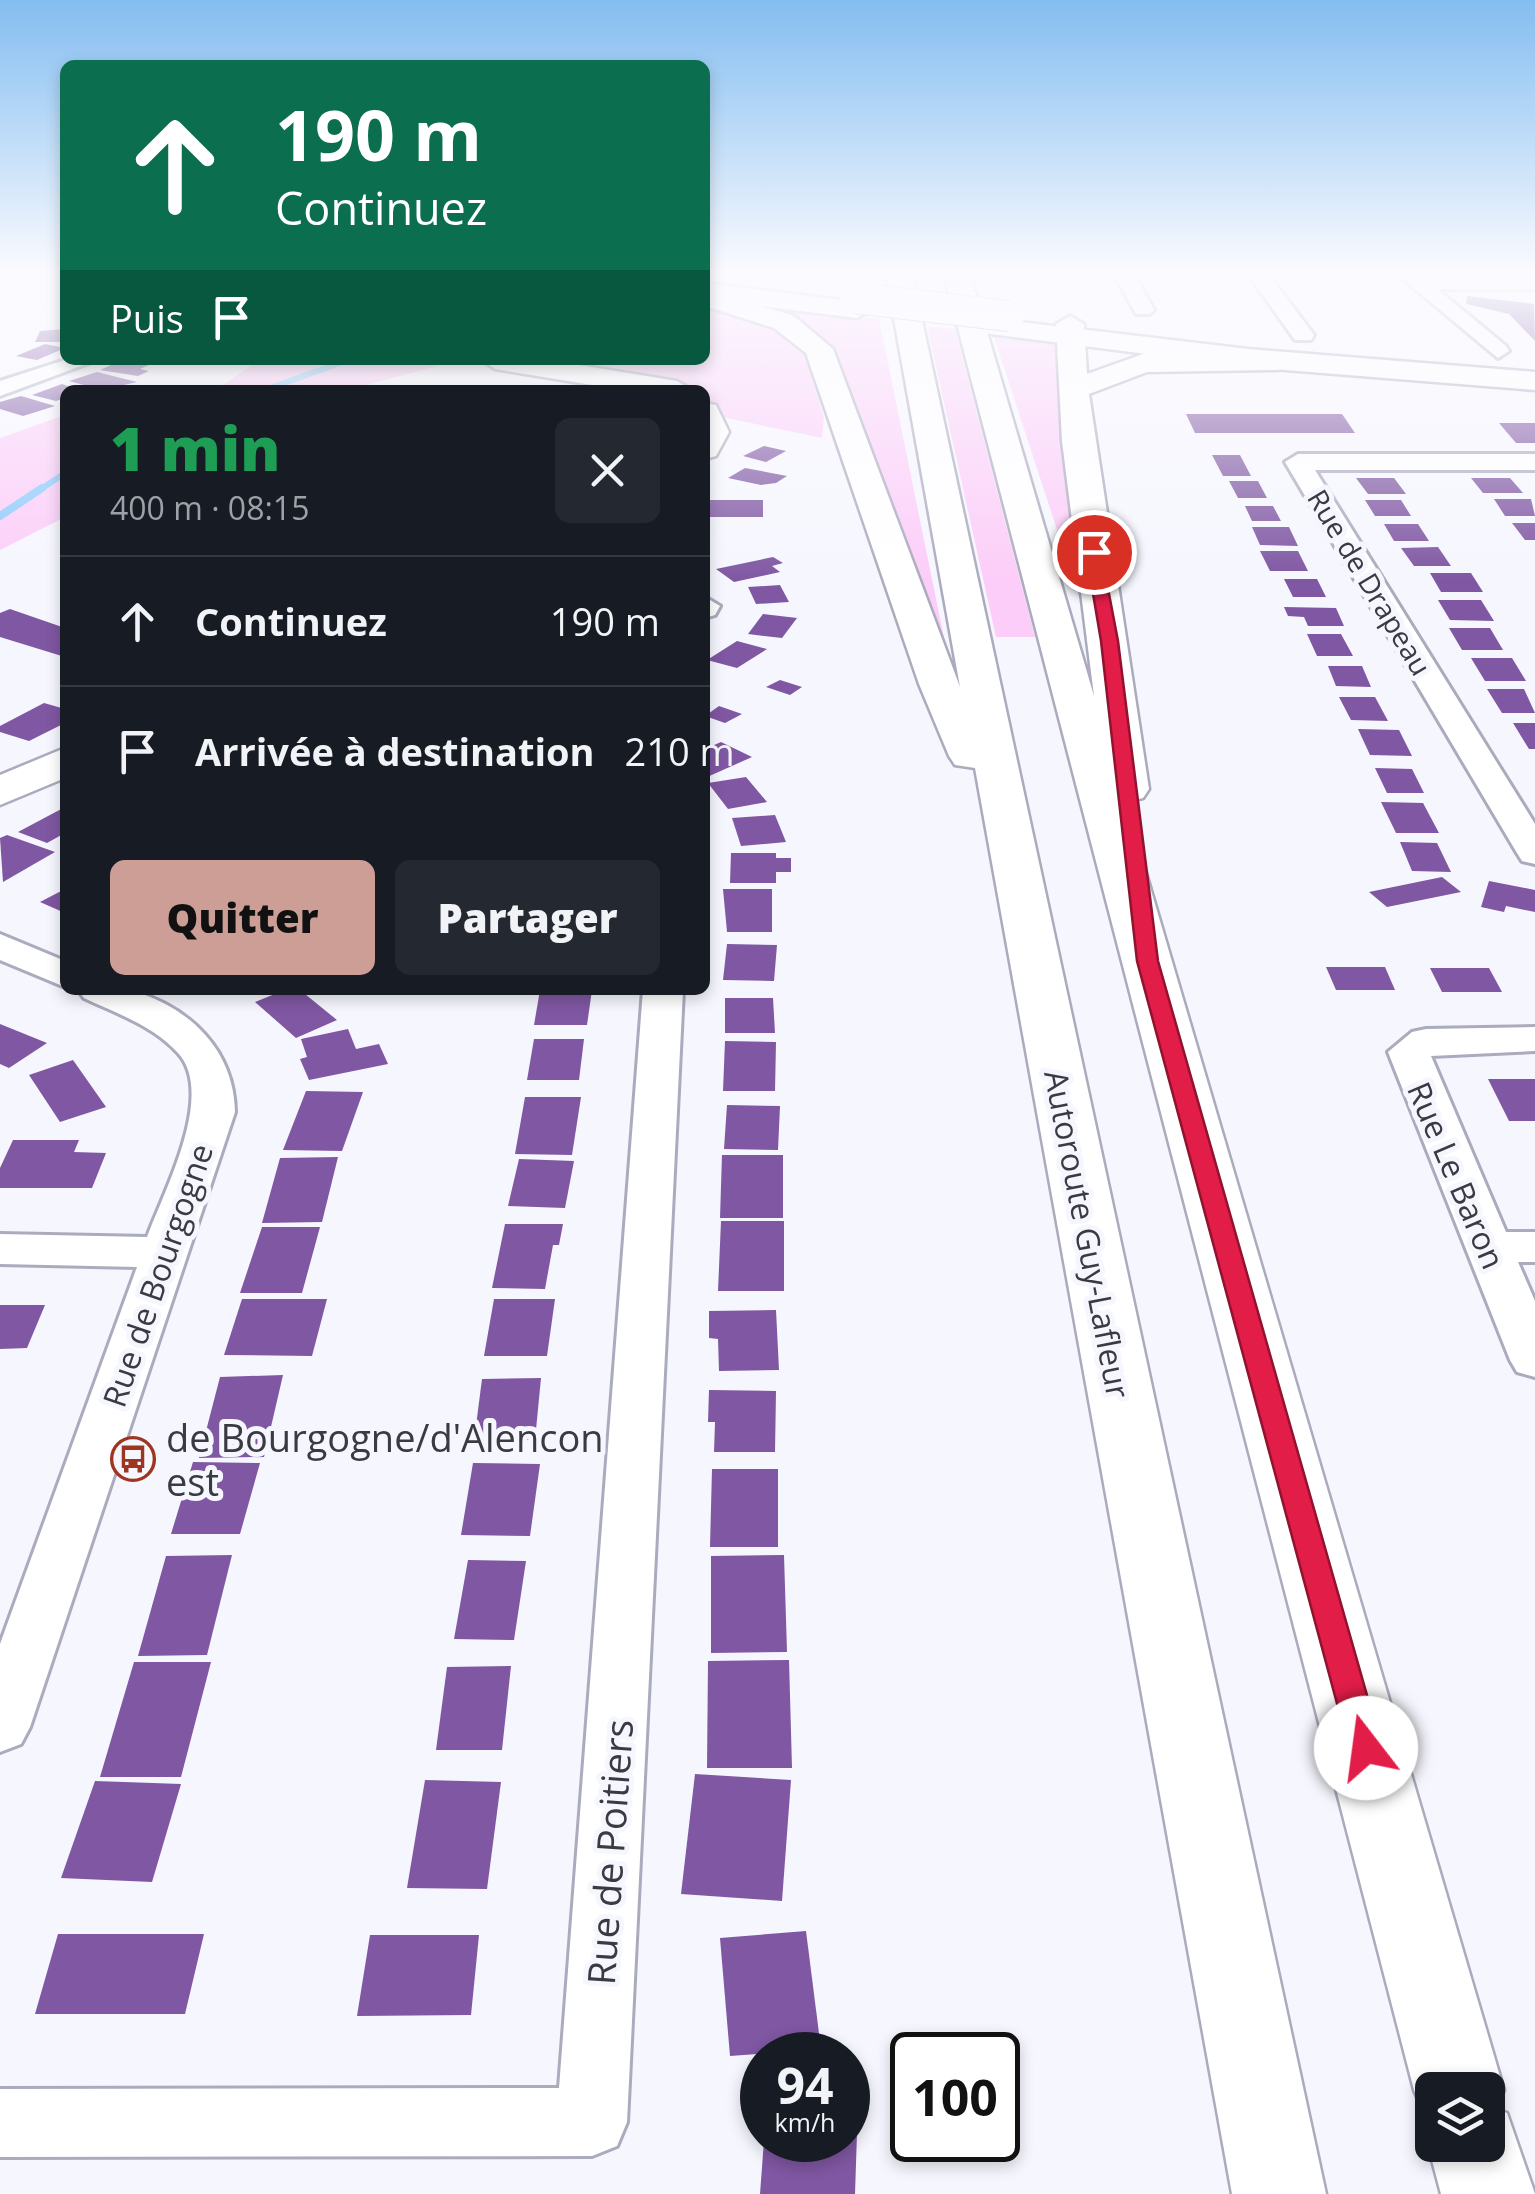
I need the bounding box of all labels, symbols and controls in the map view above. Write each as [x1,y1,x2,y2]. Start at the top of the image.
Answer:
text: 190 m [275,86,482,182]
icon: ahead [110,100,240,230]
text: Continuez [275,177,487,238]
icon: arrive [204,290,259,345]
text: Puis [110,292,184,344]
text: 1 min [110,407,280,489]
button: close [555,418,660,523]
street label: Rue de Drapeau [1300,482,1440,682]
text: 400 m · 08:15 [110,486,309,529]
pin [1052,510,1137,595]
icon: arrive [1067,525,1122,580]
icon: ahead [110,594,165,649]
text: Continuez [195,595,387,647]
text: 190 m [550,595,660,647]
icon: arrive [110,724,165,779]
text: Arrivée à destination [195,725,595,777]
text: 210 m [625,725,735,777]
button: Quitter [110,860,375,975]
button: Partager [395,860,660,975]
street label: Autoroute Guy-Lafleur [1035,1066,1141,1402]
street label: Rue Le Baron [1398,1075,1516,1275]
street label: Rue de Bourgogne [92,1138,222,1412]
place label: de Bourgogne/d'Alencon est [166,1411,604,1507]
bus stop icon: de Bourgogne/d'Alencon est [110,1436,156,1482]
position arrow [1314,1696,1418,1800]
street label: Rue de Poitiers [574,1718,644,1986]
speed limit sign: 100 [890,2032,1020,2162]
text: 94 [776,2051,834,2119]
map controls [1415,2072,1505,2162]
button: layers [1415,2072,1505,2162]
text: km/h [775,2105,835,2139]

